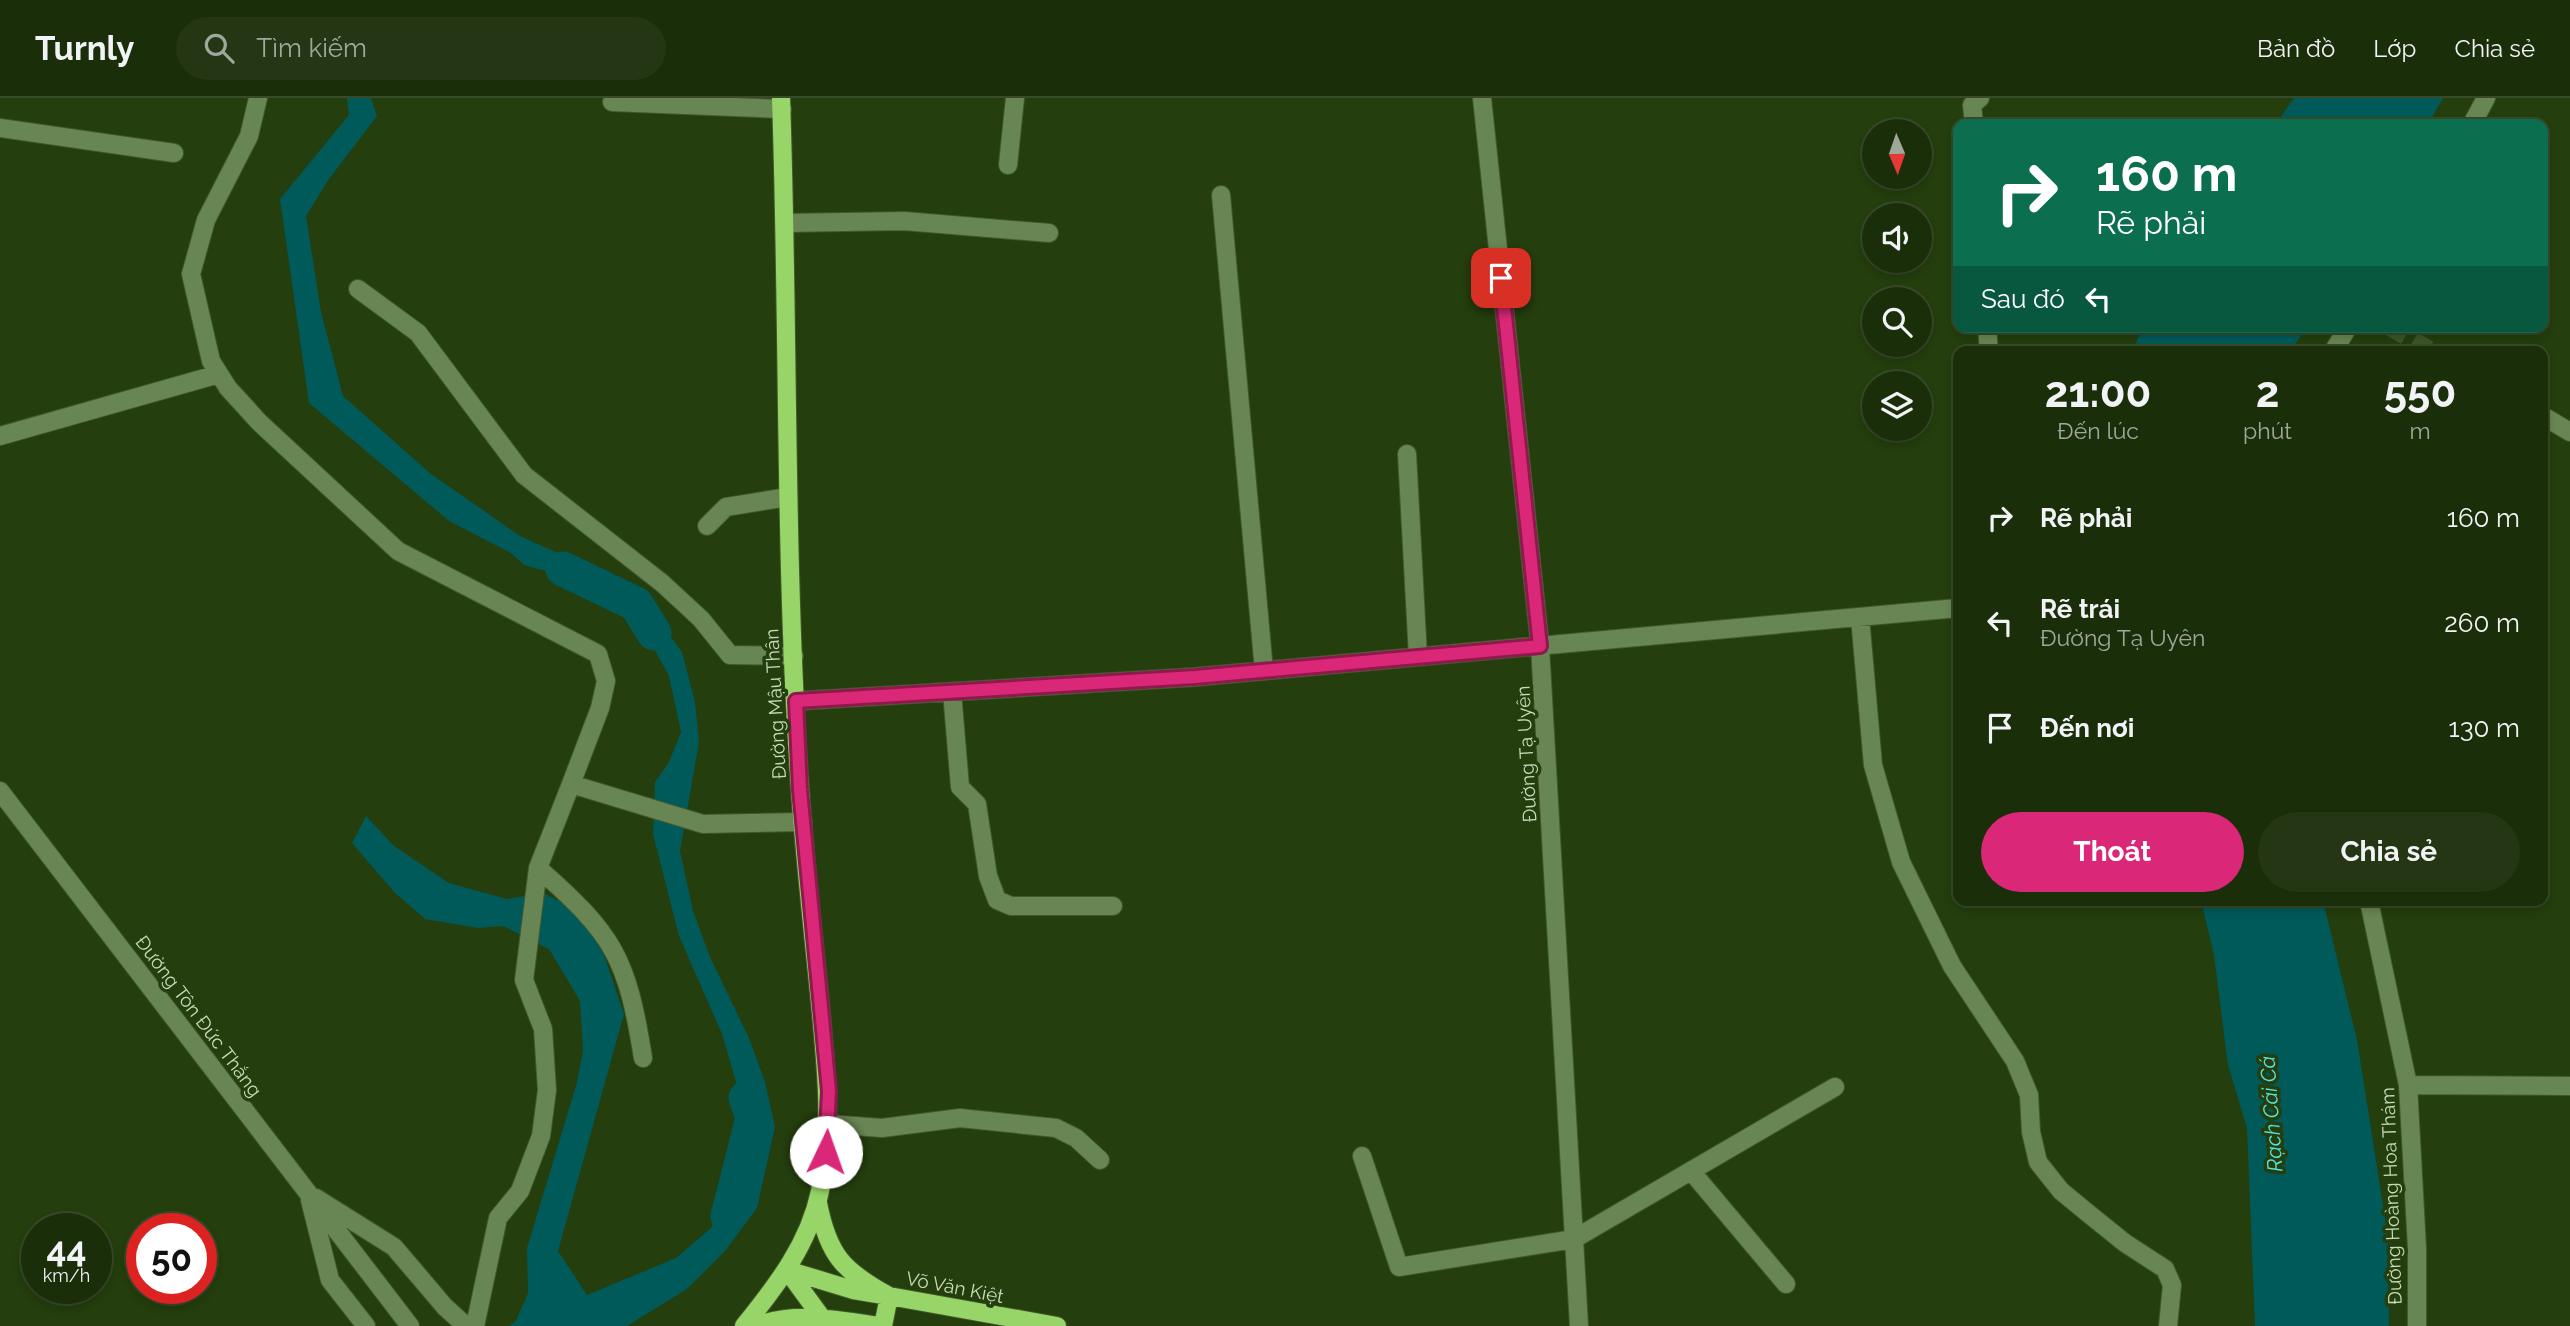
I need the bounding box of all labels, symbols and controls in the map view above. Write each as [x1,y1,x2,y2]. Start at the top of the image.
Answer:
search box [176,17,666,80]
text: Turnly [35,29,134,68]
icon: search [200,29,238,67]
text: Tìm kiếm [256,33,367,63]
text: Bản đồ [2257,34,2335,63]
text: Lớp [2373,34,2416,63]
text: Chia sẻ [2454,34,2535,63]
north arrow [1862,119,1932,189]
map controls [1862,119,1932,441]
text: 160 m [2096,145,2237,202]
icon: right [1981,147,2072,238]
button: sound [1862,203,1932,273]
text: Rẽ phải [2096,204,2206,241]
pin [1471,248,1531,308]
icon: arrive [1482,259,1520,297]
icon: left [2079,280,2117,318]
text: Sau đó [1981,284,2065,314]
button: search [1862,287,1932,357]
text: 21:00 [2045,368,2151,417]
text: 2 [2256,368,2279,417]
text: 550 [2384,368,2456,417]
button: layers [1862,371,1932,441]
text: Đến lúc [2057,417,2139,444]
text: phút [2243,417,2292,444]
text: m [2409,417,2431,444]
icon: right [1981,499,2019,537]
text: Rẽ phải [2040,503,2132,533]
text: 160 m [2447,503,2520,533]
text: Rẽ trái [2040,594,2120,624]
icon: left [1981,604,2019,642]
text: 260 m [2444,608,2520,638]
text: Đường Tạ Uyên [2040,624,2205,651]
street label: Đường Mậu Thân [760,628,790,780]
street label: Đường Tạ Uyên [1511,685,1541,823]
icon: arrive [1981,709,2019,747]
text: Đến nơi [2040,713,2134,743]
text: 130 m [2449,713,2520,743]
button: Thoát [1981,812,2244,892]
button: Chia sẻ [2258,812,2520,892]
street label: Đường Tôn Đức Thắng [131,931,267,1101]
water label: Rạch Cái Cá [2254,1055,2288,1173]
street label: Đường Hoàng Hoa Thám [2376,1087,2406,1305]
position arrow [789,1115,863,1189]
speed limit sign: 50 [126,1213,217,1304]
text: 44 [47,1229,86,1270]
text: km/h [43,1265,90,1286]
street label: Võ Văn Kiệt [904,1267,1006,1307]

